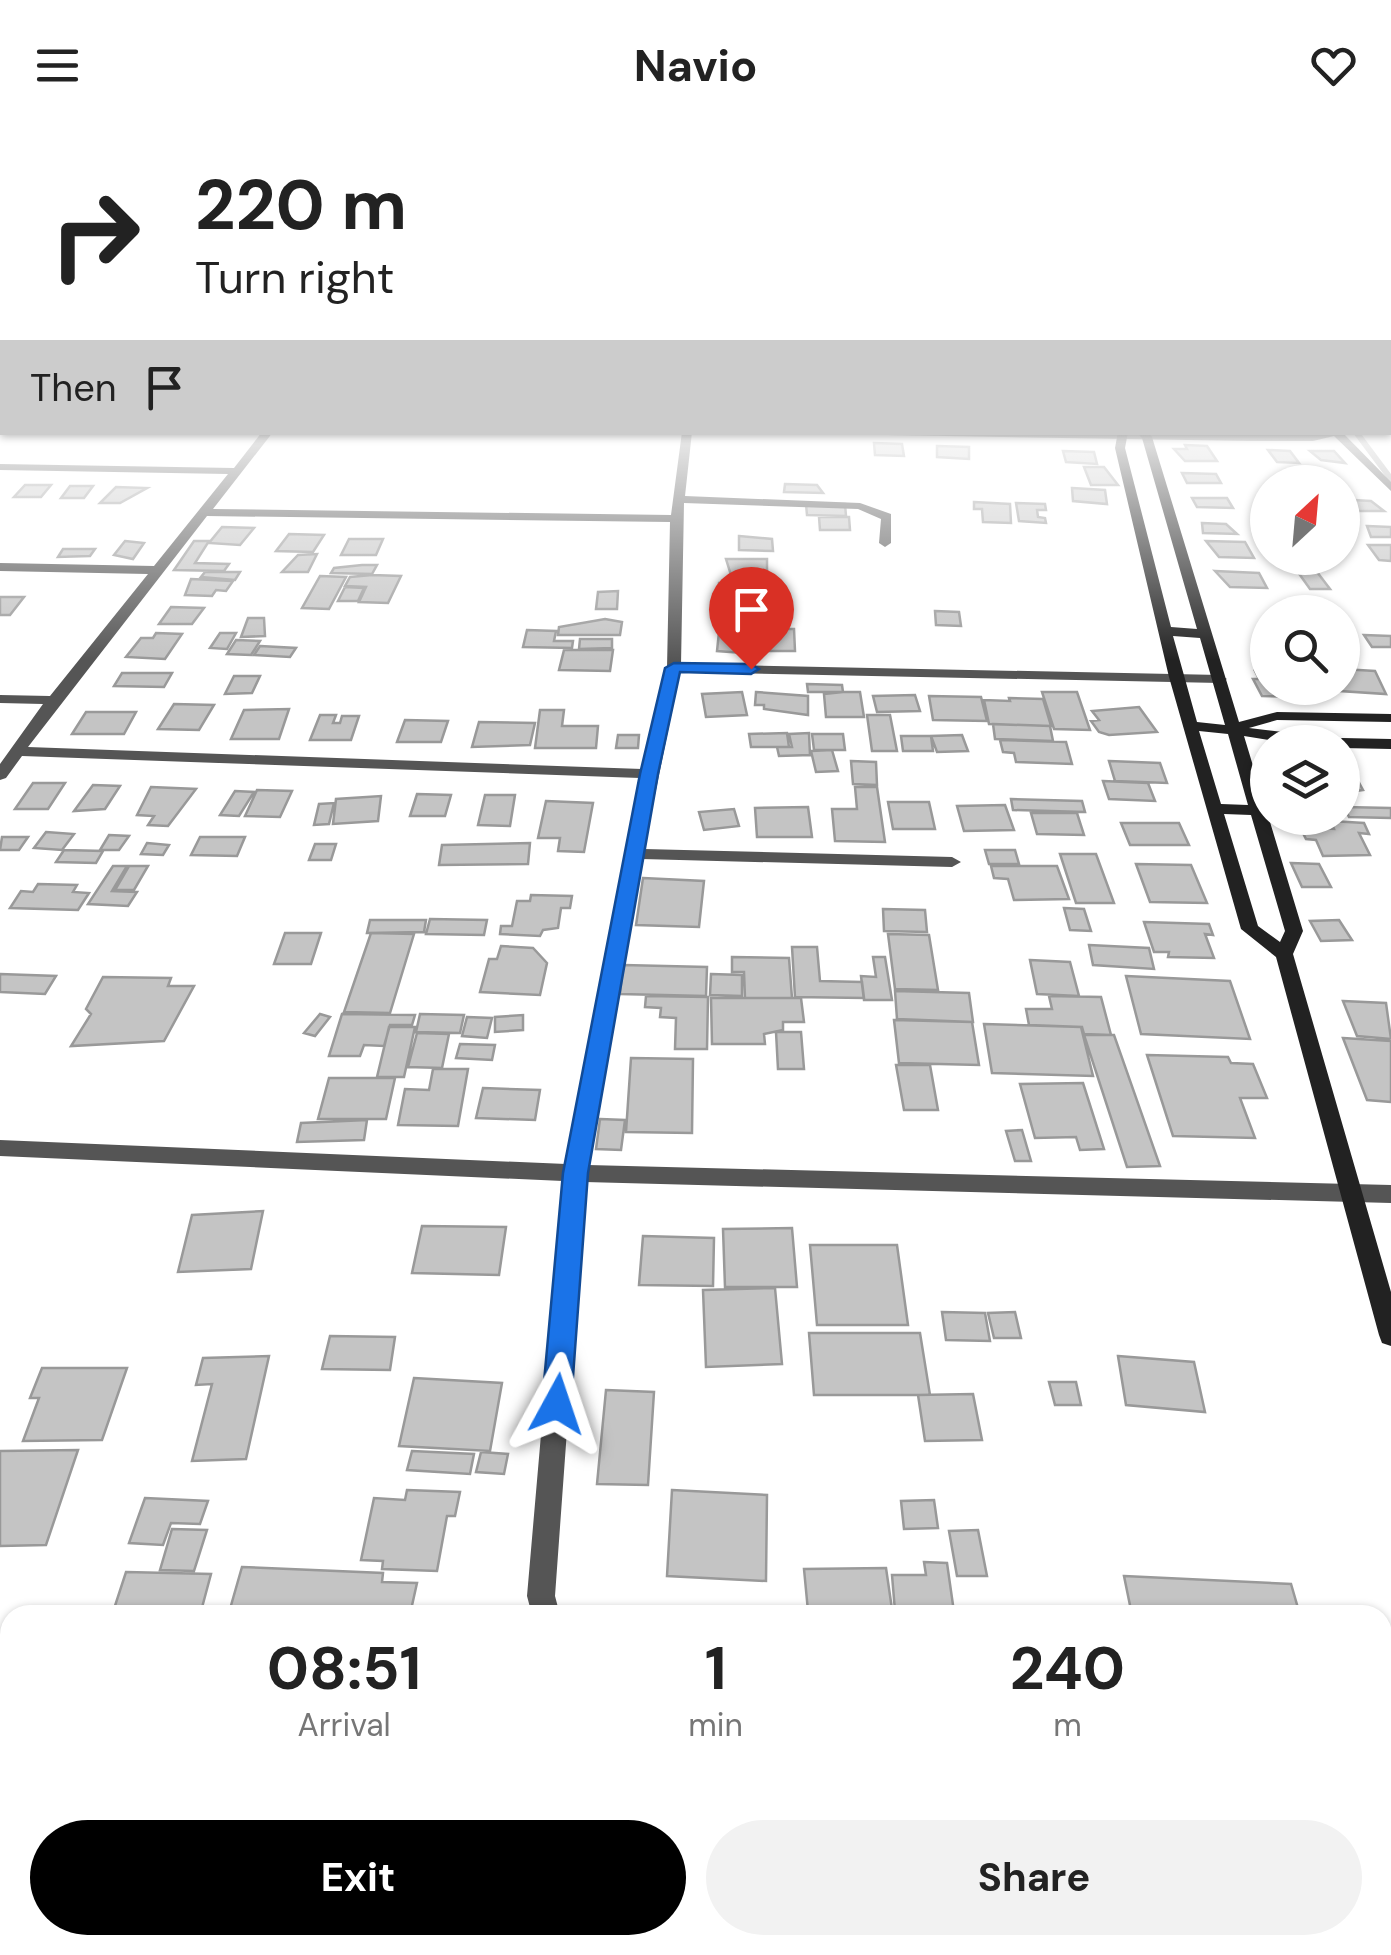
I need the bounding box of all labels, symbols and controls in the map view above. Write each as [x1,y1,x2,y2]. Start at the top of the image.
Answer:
text: Navio [634,36,757,95]
icon: menu [30,38,85,93]
icon: heart [1306,38,1361,93]
text: 220 m [195,160,407,251]
icon: right [30,170,160,300]
text: Turn right [195,248,394,307]
icon: arrive [137,360,192,415]
text: Then [30,363,117,413]
north arrow [1250,465,1360,575]
map controls [1250,465,1360,835]
pin [709,567,794,670]
icon: arrive [724,582,779,637]
button: search [1250,595,1360,705]
button: layers [1250,725,1360,835]
position arrow [505,1352,609,1456]
text: 08:51 [267,1629,421,1708]
text: 1 [705,1629,726,1708]
text: 240 [1010,1629,1125,1708]
text: Arrival [298,1704,391,1746]
text: min [688,1704,743,1746]
text: m [1053,1704,1082,1746]
button: Exit [30,1820,686,1935]
button: Share [706,1820,1362,1935]

